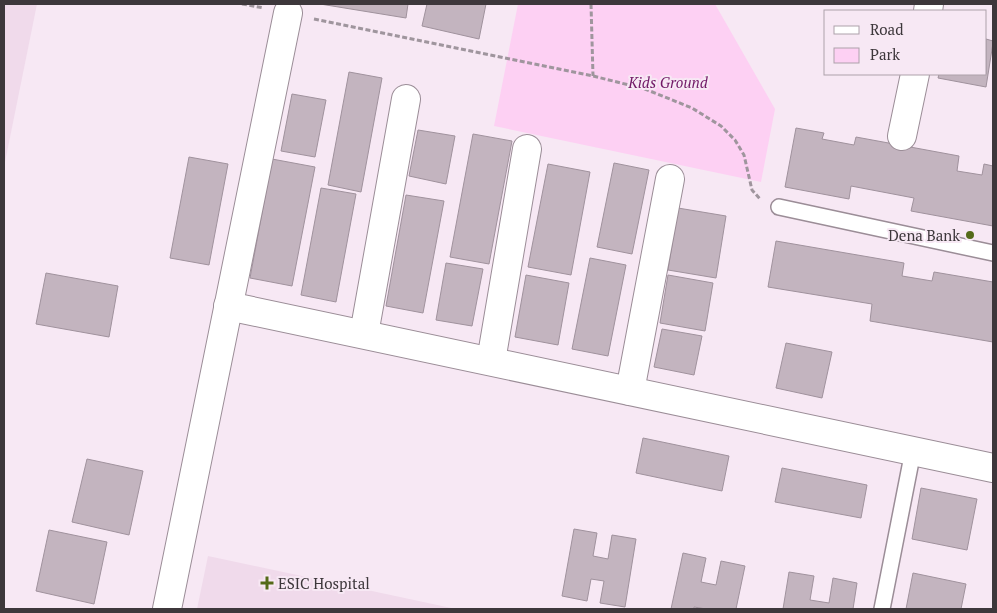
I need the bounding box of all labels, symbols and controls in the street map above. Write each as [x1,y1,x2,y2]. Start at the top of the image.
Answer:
legend [824,10,987,75]
text: Road [870,19,903,39]
text: Park [870,44,900,64]
park label: Kids Ground [627,72,709,92]
place label: Dena Bank [888,225,960,245]
marker: Dena Bank [964,229,976,241]
place label: ESIC Hospital [278,573,370,593]
marker: ESIC Hospital [260,576,274,590]

